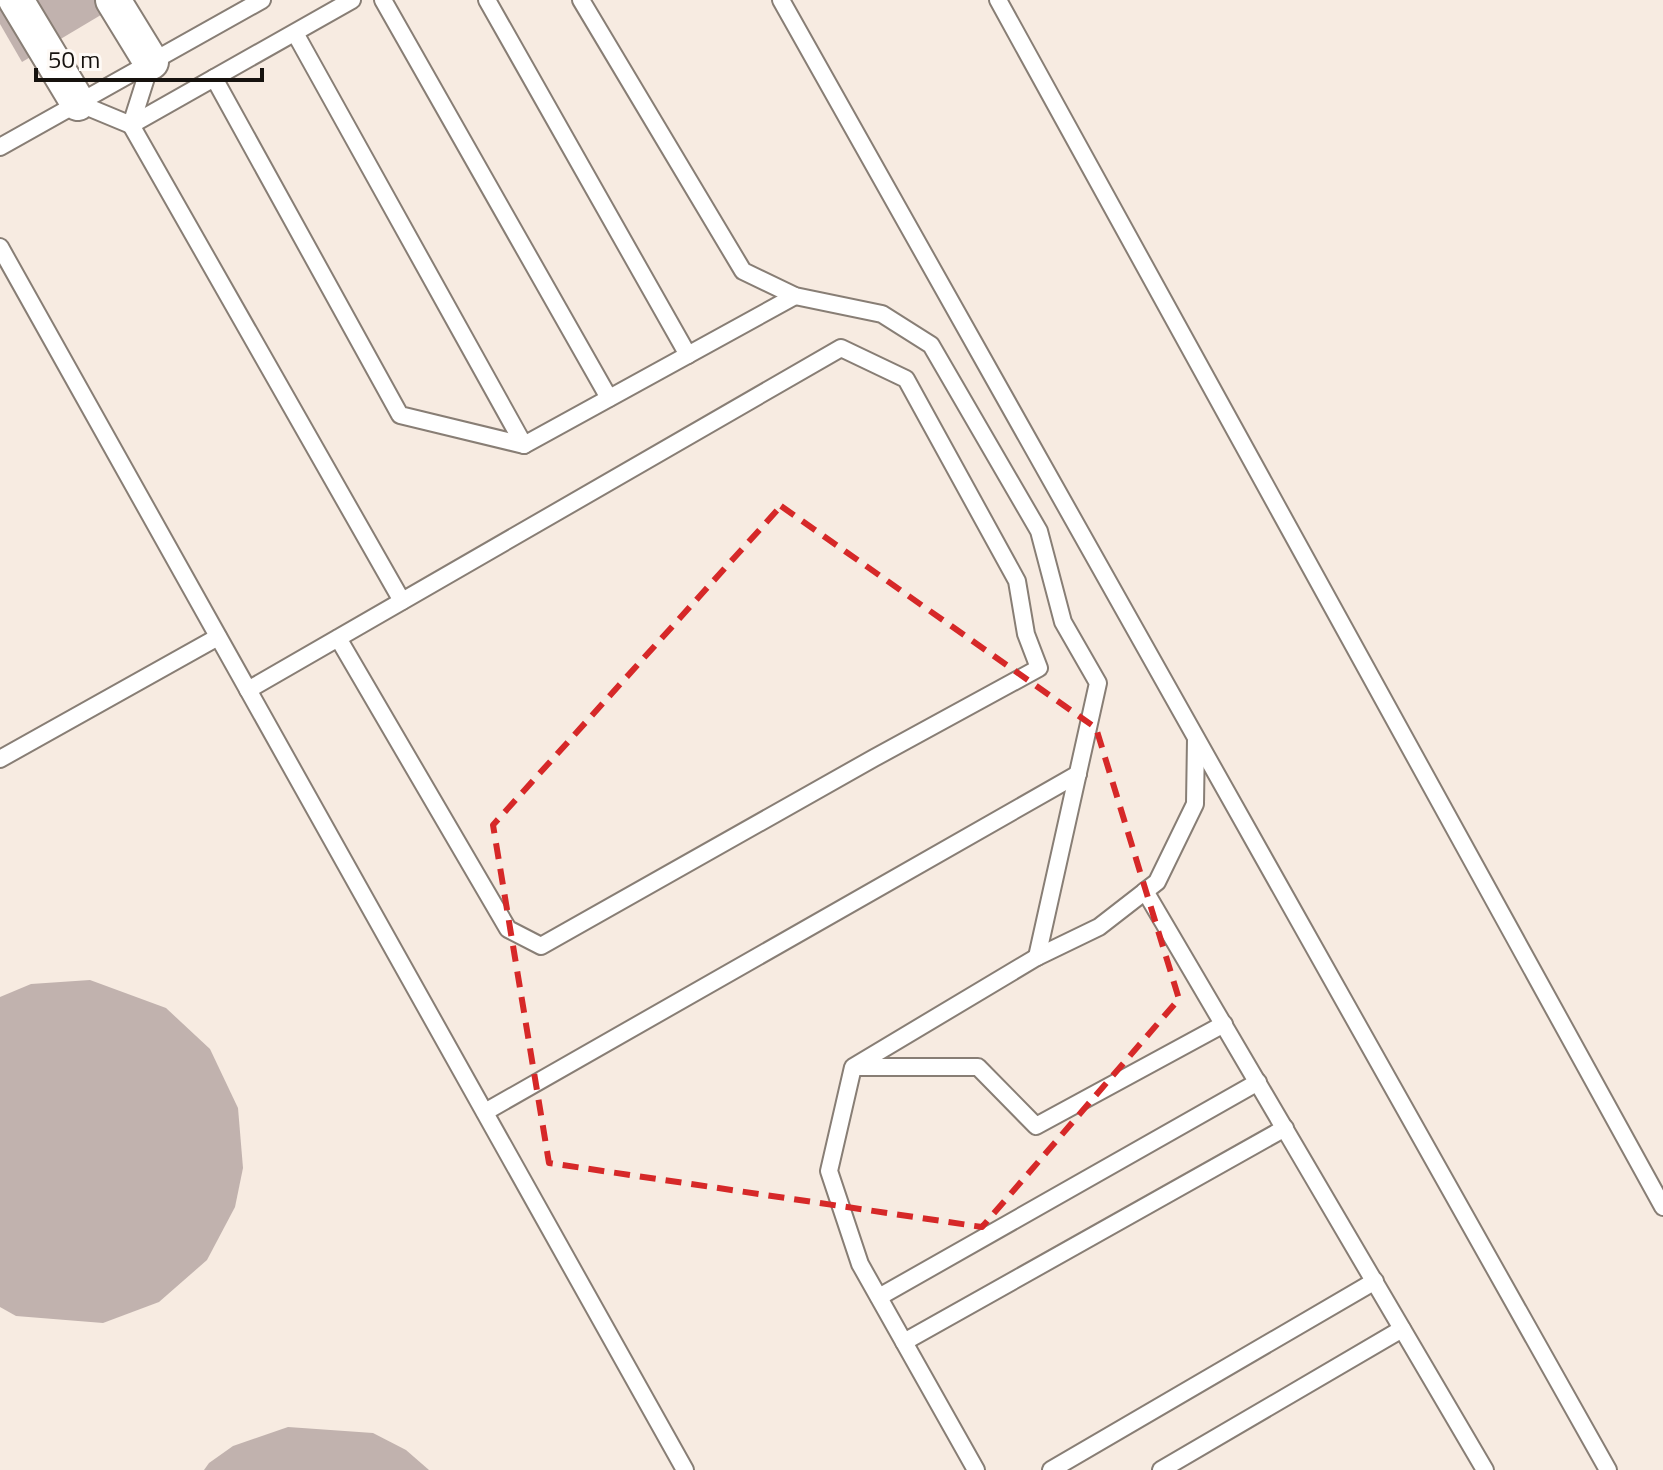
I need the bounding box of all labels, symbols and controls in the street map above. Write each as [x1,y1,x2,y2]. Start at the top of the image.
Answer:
scale bar [36,32,262,82]
text: 50 m [48,41,100,77]

